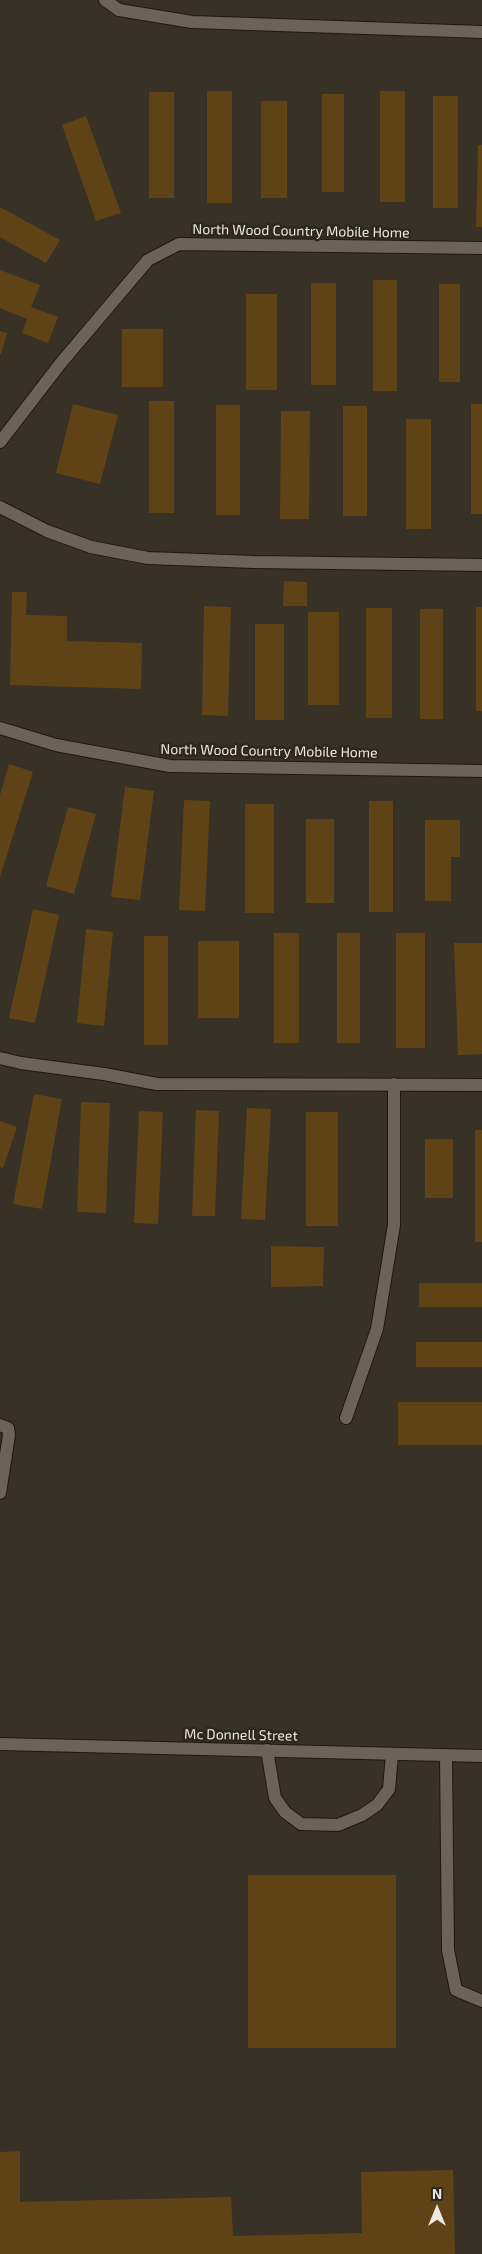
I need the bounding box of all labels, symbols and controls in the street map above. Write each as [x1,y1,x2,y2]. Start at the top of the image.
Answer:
street label: North Wood Country Mobile Home [192,221,410,241]
street label: North Wood Country Mobile Home [160,741,378,761]
street label: Mc Donnell Street [184,1726,298,1744]
north arrow [412,2184,462,2234]
text: N [432,2185,442,2202]

